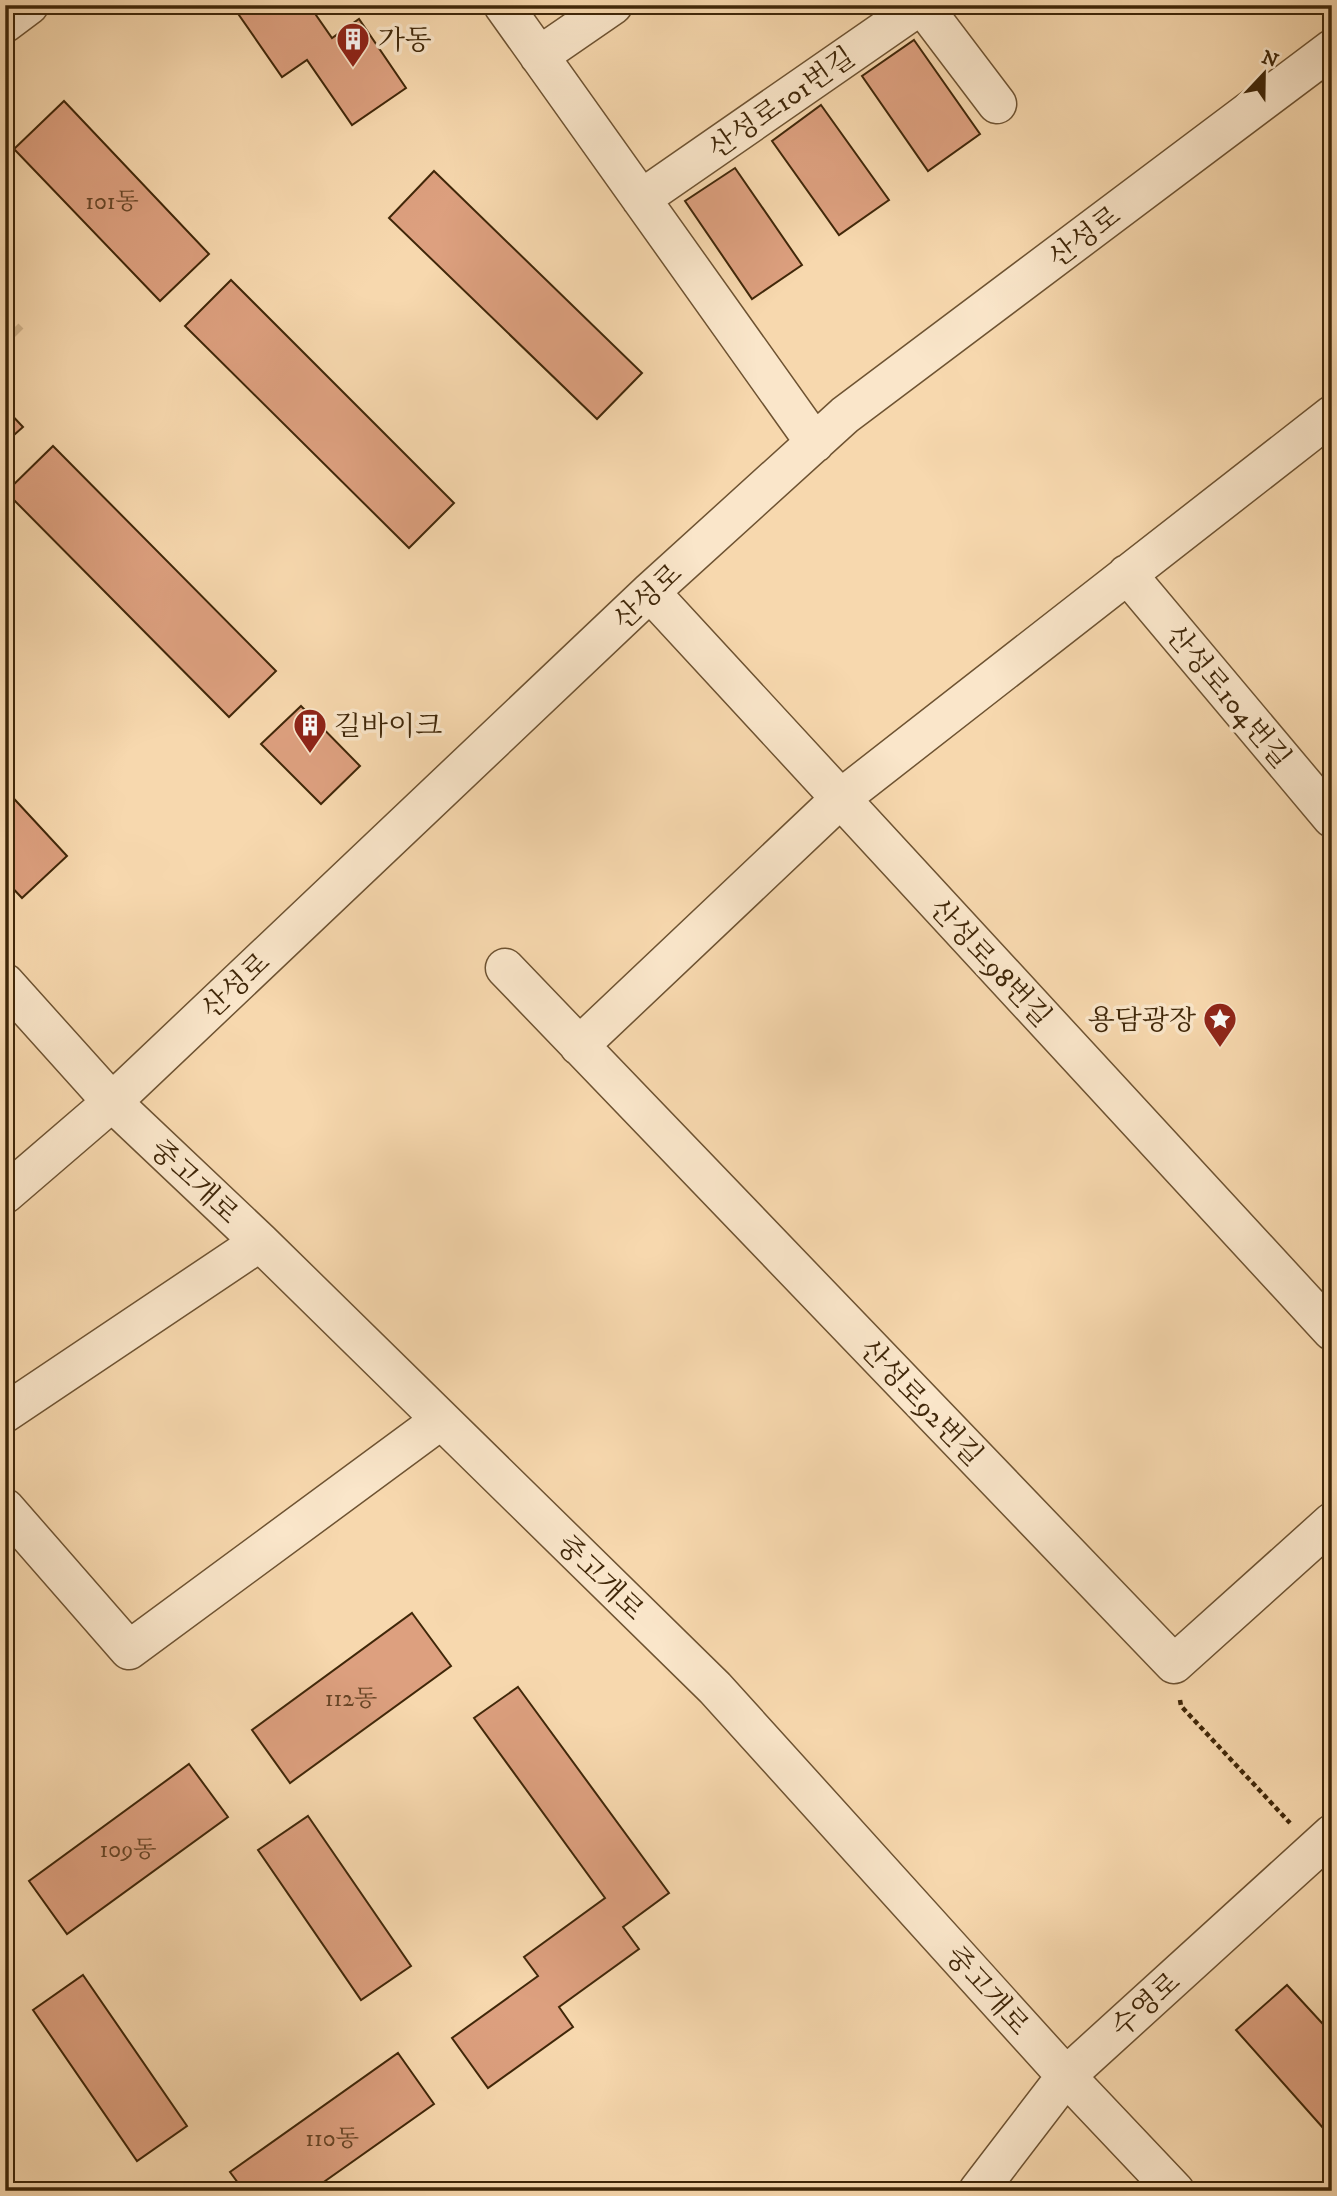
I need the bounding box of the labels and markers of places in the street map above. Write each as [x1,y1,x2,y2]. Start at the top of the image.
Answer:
building icon: 가동 [334,20,372,69]
place label: 가동 [378,23,432,58]
building icon: 길바이크 [291,706,329,755]
place label: 길바이크 [334,709,442,744]
place icon: 용담광장 [1201,1000,1239,1049]
place label: 용담광장 [1088,1003,1196,1038]

